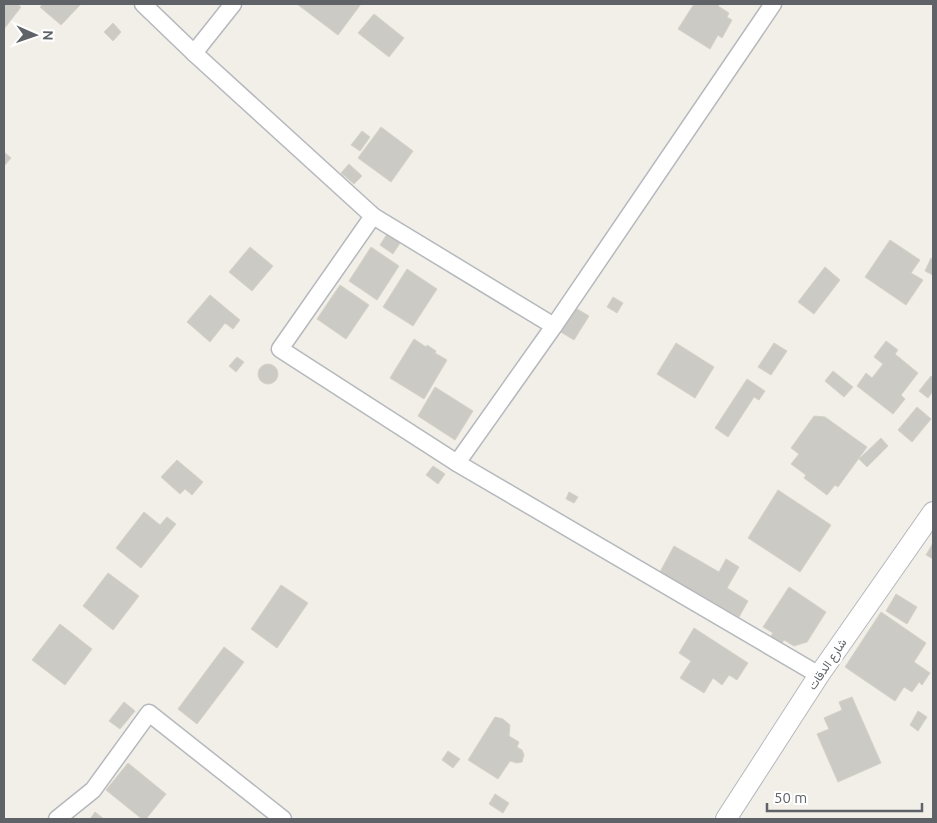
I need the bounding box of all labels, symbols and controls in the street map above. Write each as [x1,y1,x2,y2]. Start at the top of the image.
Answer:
north arrow [10,10,60,60]
text: N [40,30,56,41]
street label: شارع الدقات [805,636,851,694]
scale bar [767,780,922,812]
text: 50 m [774,789,807,806]

